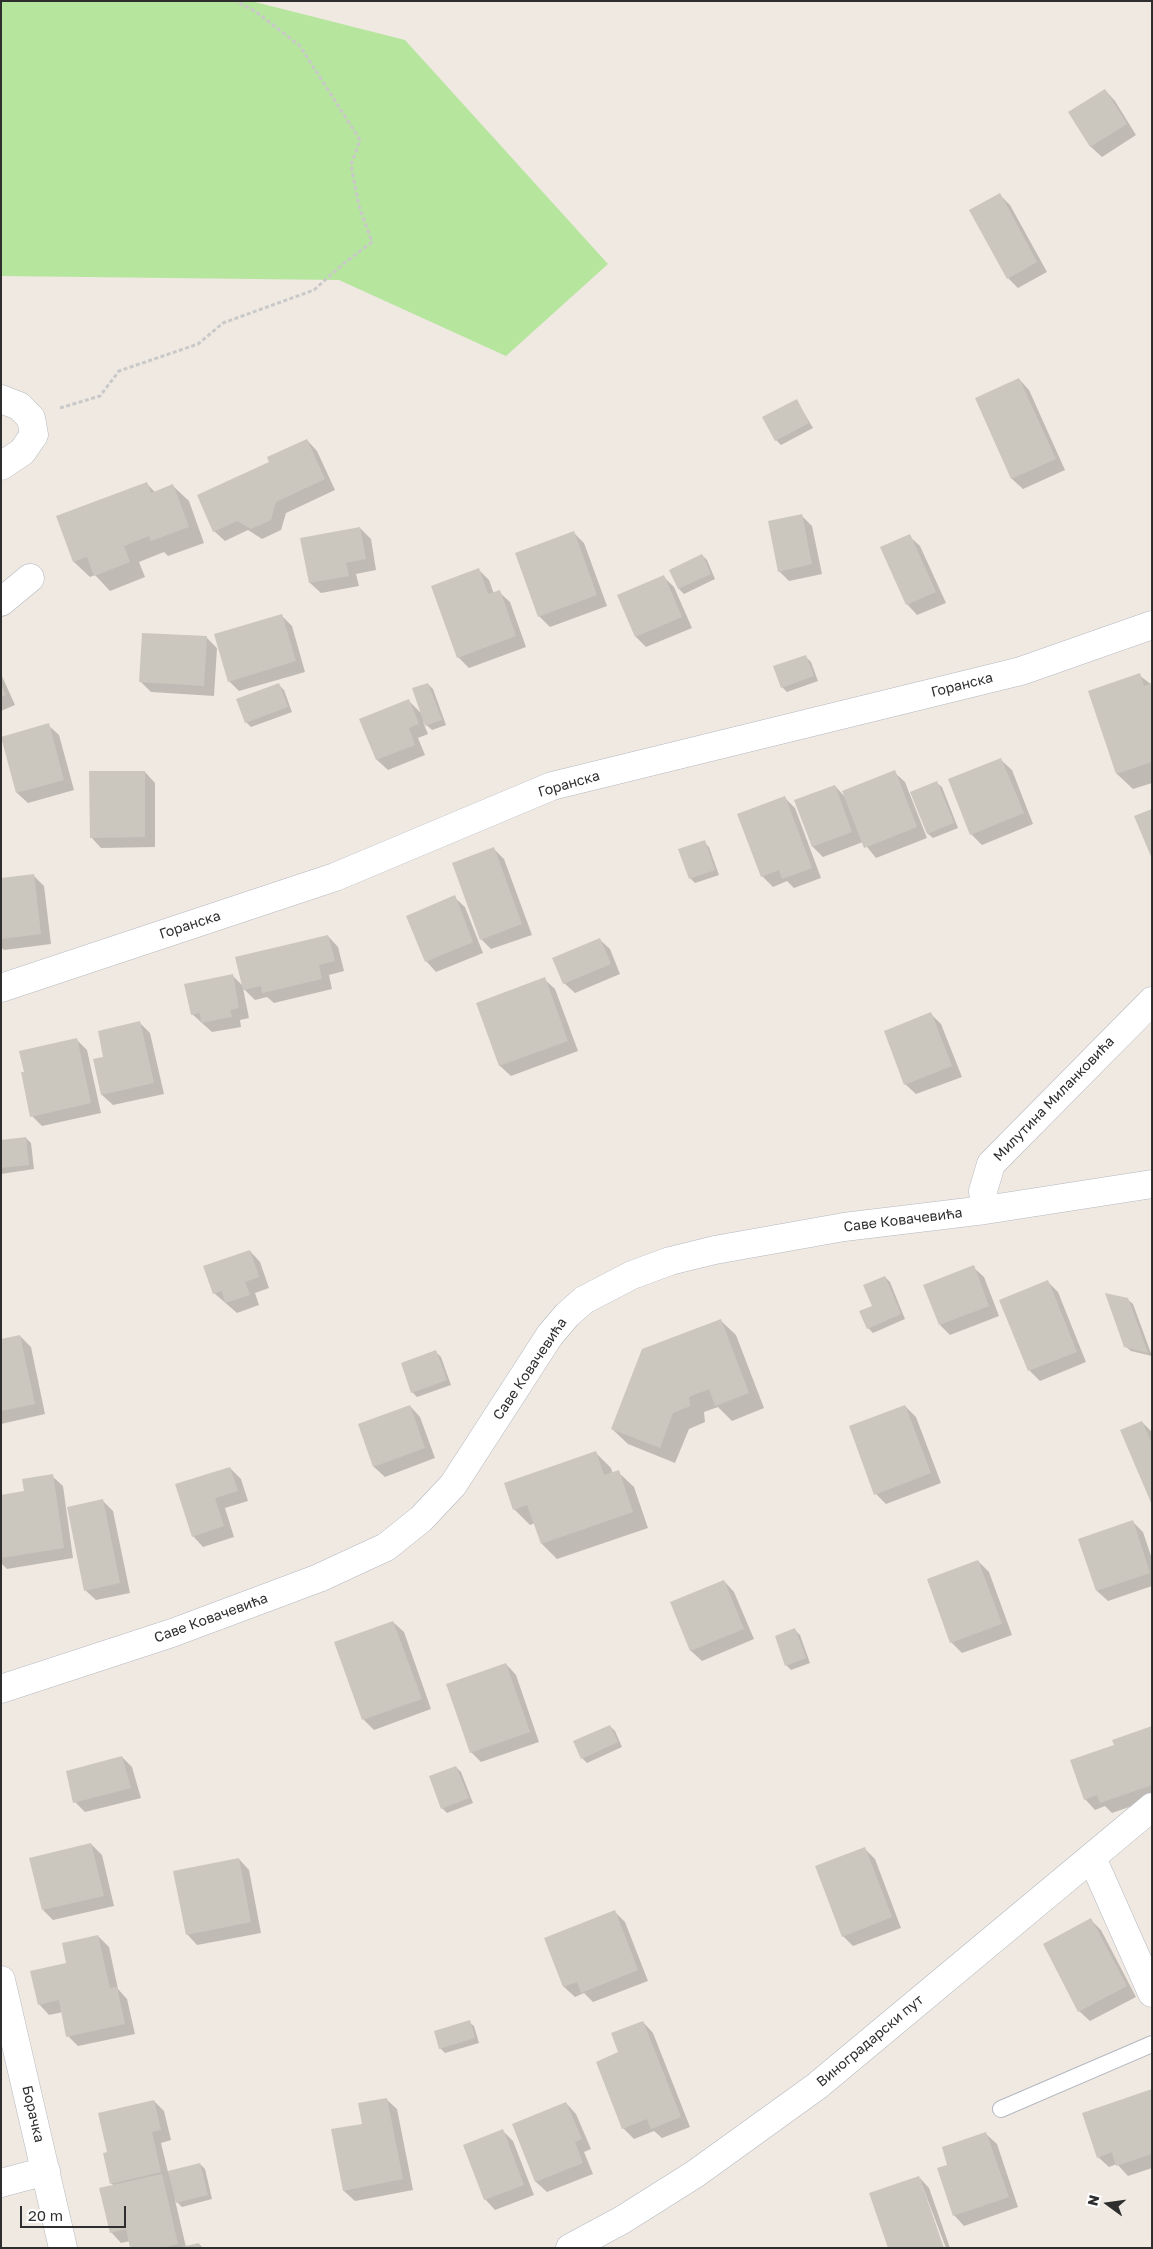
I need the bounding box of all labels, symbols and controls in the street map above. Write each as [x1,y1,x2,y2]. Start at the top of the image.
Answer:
street label: Горанска [929,669,995,701]
street label: Горанска [536,767,602,801]
street label: Горанска [157,907,223,943]
street label: Милутина Миланковића [990,1033,1118,1165]
street label: Саве Ковачевића [843,1204,963,1236]
street label: Саве Ковачевића [490,1315,570,1423]
street label: Саве Ковачевића [152,1590,270,1646]
street label: Виноградарски пут [813,1991,927,2091]
street label: Борачка [18,2084,48,2144]
north arrow [1083,2179,1133,2229]
text: N [1083,2193,1102,2207]
scale bar [22,2196,129,2228]
text: 20 m [28,2206,63,2224]

